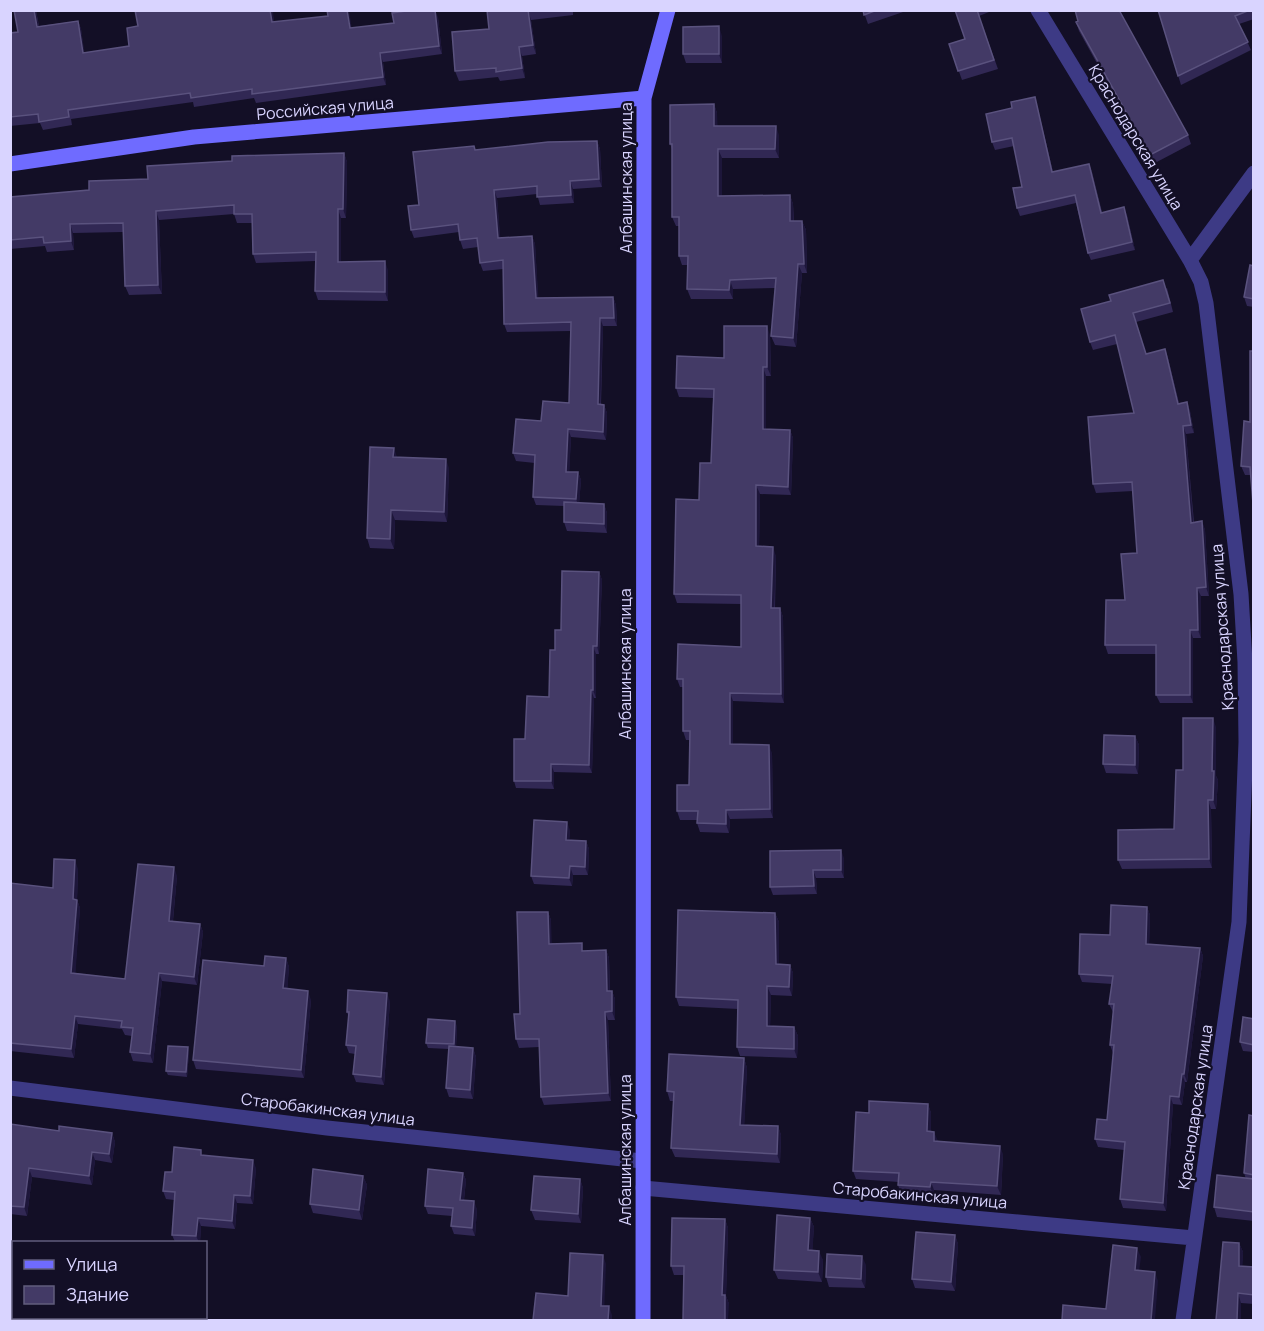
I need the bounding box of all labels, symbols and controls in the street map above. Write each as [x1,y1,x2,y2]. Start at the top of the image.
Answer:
street label: Краснодарская улица [1084,60,1188,214]
street label: Российская улица [255,91,395,125]
street label: Албашинская улица [615,102,637,254]
street label: Краснодарская улица [1205,543,1239,711]
street label: Албашинская улица [614,588,636,740]
street label: Краснодарская улица [1173,1023,1217,1191]
street label: Албашинская улица [614,1074,636,1226]
street label: Старобакинская улица [240,1087,416,1131]
street label: Старобакинская улица [832,1176,1008,1214]
legend [12,1241,207,1319]
text: Улица [66,1252,118,1276]
text: Здание [66,1282,129,1306]

